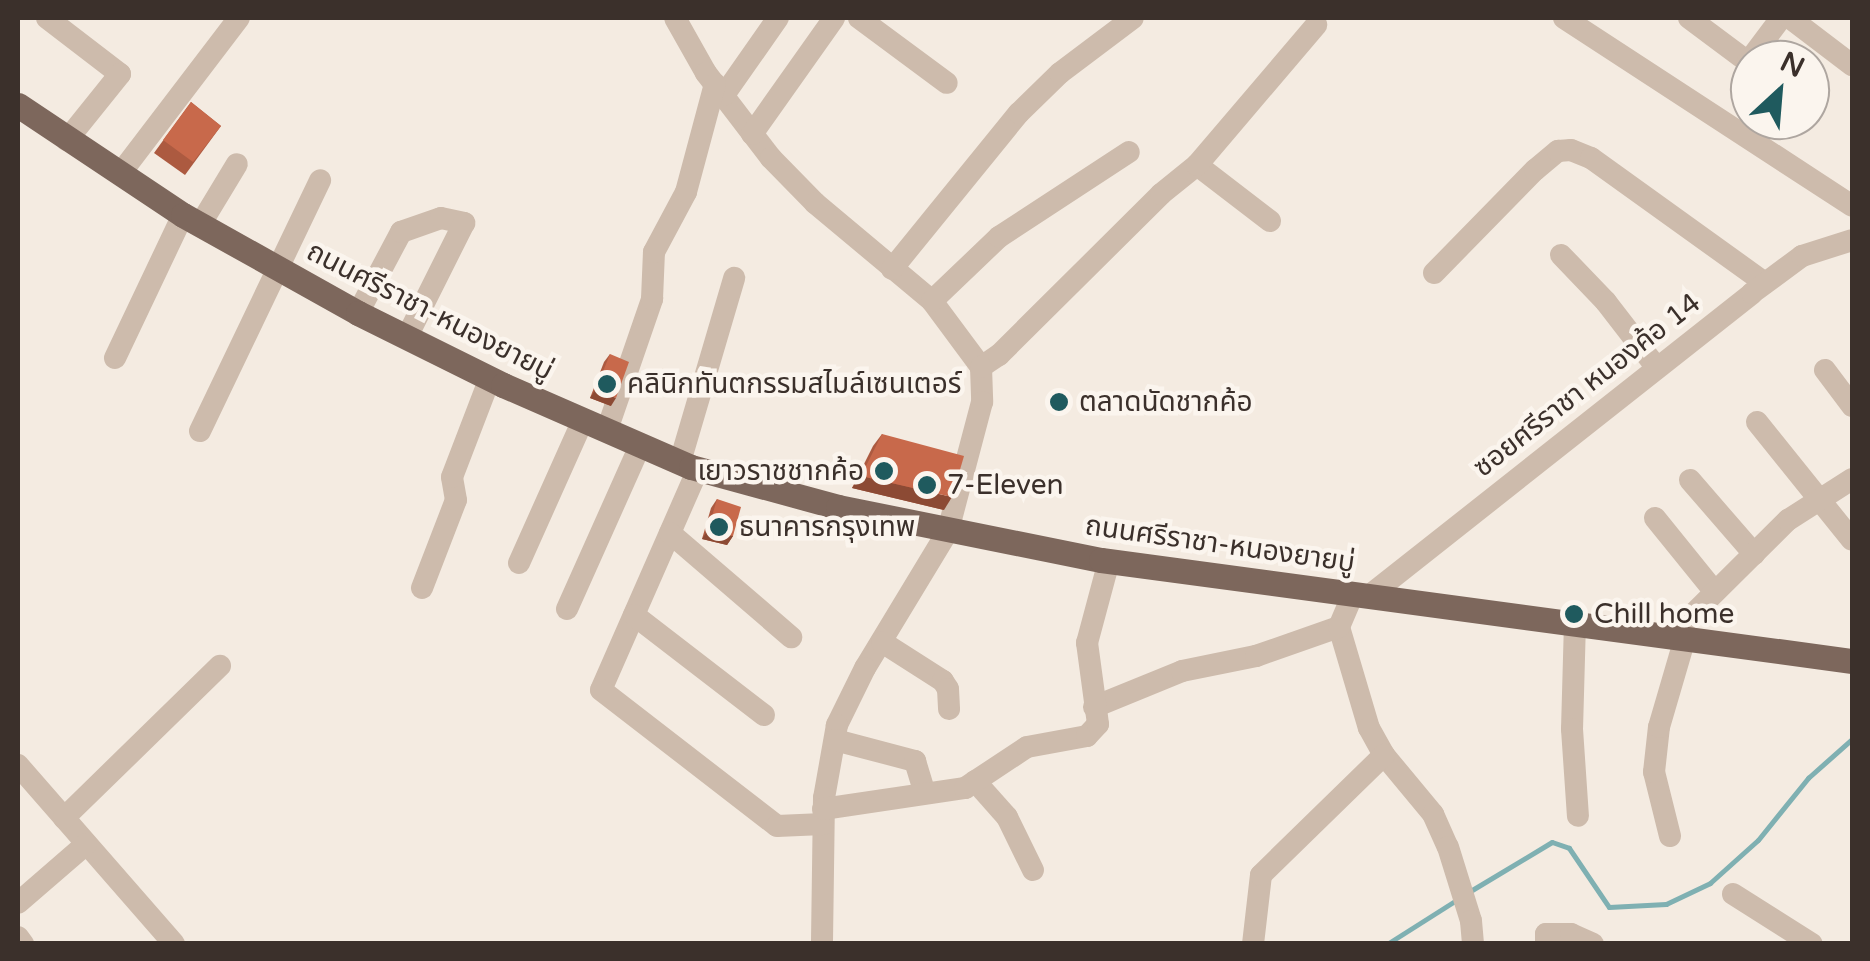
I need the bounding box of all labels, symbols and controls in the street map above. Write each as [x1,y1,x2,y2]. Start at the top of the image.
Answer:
north arrow [1730,40,1830,140]
text: N [1775,45,1810,85]
street label: ถนนศรีราชา-หนองยายบู่ [301,234,559,388]
street label: ซอยศรีราชา หนองค้อ 14 [1467,286,1707,484]
place label: คลินิกทันตกรรมสไมล์เซนเตอร์ [627,367,961,401]
marker: คลินิกทันตกรรมสไมล์เซนเตอร์ [596,373,618,395]
place label: ตลาดนัดชากค้อ [1079,385,1253,419]
marker: ตลาดนัดชากค้อ [1048,391,1070,413]
place label: เยาวราชชากค้อ [698,454,864,488]
marker: เยาวราชชากค้อ [873,460,895,482]
place label: 7-Eleven [947,468,1064,502]
marker: 7-Eleven [916,474,938,496]
street label: ถนนศรีราชา-หนองยายบู่ [1083,508,1357,580]
place label: ธนาคารกรุงเทพ [739,510,915,544]
marker: ธนาคารกรุงเทพ [708,516,730,538]
place label: Chill home [1594,597,1734,631]
marker: Chill home [1563,603,1585,625]

